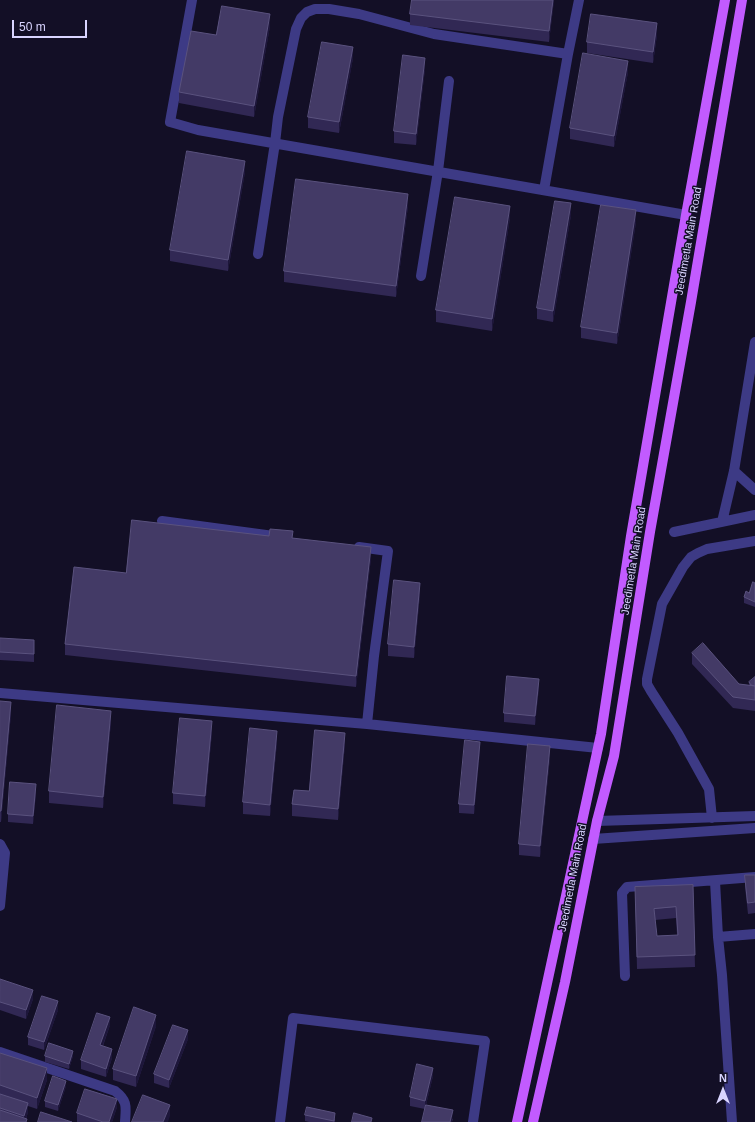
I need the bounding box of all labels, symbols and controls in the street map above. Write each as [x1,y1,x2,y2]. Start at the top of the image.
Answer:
scale bar [14,12,89,38]
text: 50 m [19,20,46,34]
street label: Jeedimetla Main Road [673,186,705,296]
street label: Jeedimetla Main Road [619,506,649,616]
street label: Jeedimetla Main Road [556,823,590,933]
north arrow [703,1070,743,1110]
text: N [719,1072,727,1084]

